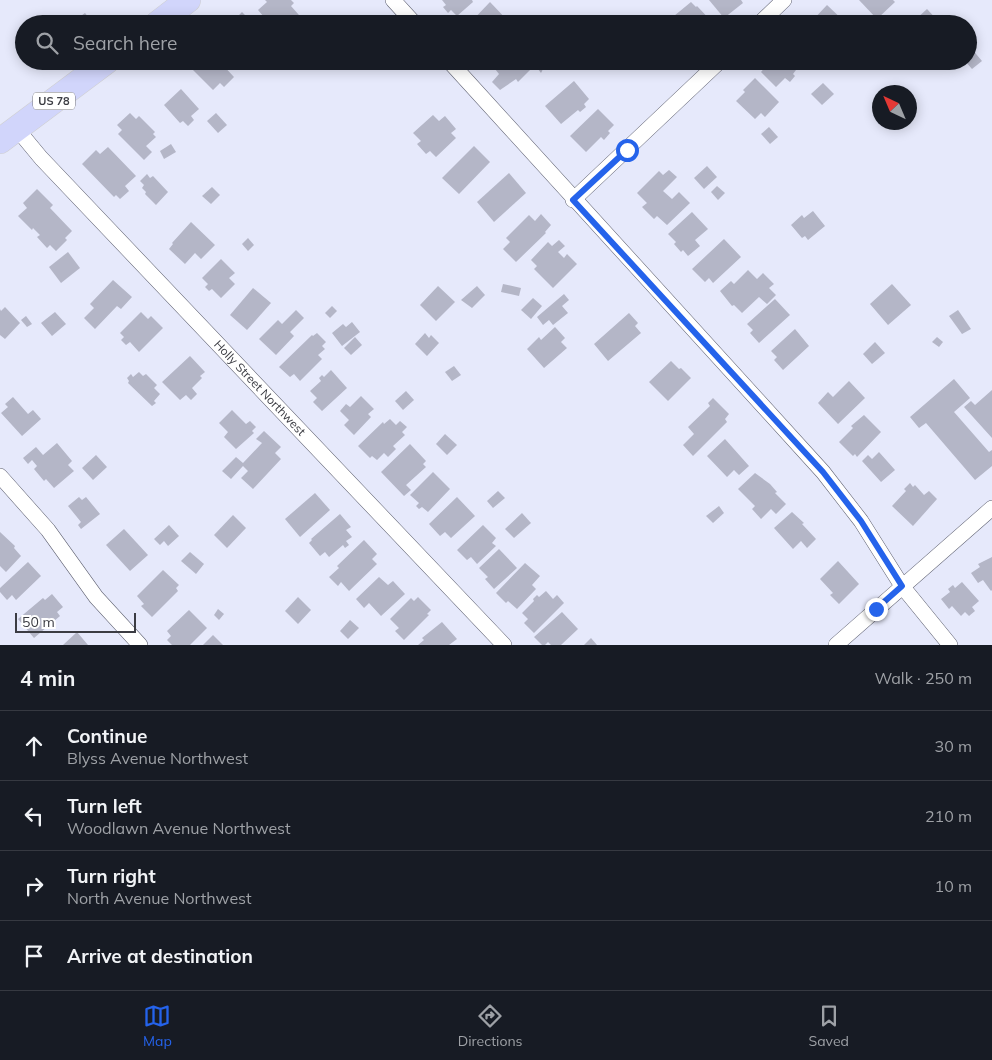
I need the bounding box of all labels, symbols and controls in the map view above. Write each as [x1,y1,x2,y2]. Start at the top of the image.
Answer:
search box [15,15,977,70]
icon: search [33,29,61,57]
text: Search here [73,31,177,55]
north arrow [872,85,917,130]
road number: US 78 [33,92,75,110]
route start [616,139,639,162]
street label: Holly Street Northwest [211,337,309,439]
route end [865,598,888,621]
scale bar [15,610,136,633]
text: 50 m [22,613,55,631]
text: 4 min [20,665,75,691]
text: Walk · 250 m [874,668,972,688]
text: Continue [67,724,147,748]
icon: ahead [20,732,48,760]
text: 30 m [935,736,972,756]
text: Blyss Avenue Northwest [67,748,248,768]
text: Turn left [67,794,142,818]
icon: left [20,802,48,830]
text: 210 m [925,806,972,826]
text: Woodlawn Avenue Northwest [67,818,291,838]
text: Turn right [67,864,156,888]
icon: right [20,872,48,900]
text: 10 m [935,876,972,896]
text: North Avenue Northwest [67,888,252,908]
icon: arrive [20,942,48,970]
text: Arrive at destination [67,944,253,968]
tab: Map [143,1002,172,1050]
tab: Directions [458,1002,523,1050]
tab: Saved [809,1002,849,1050]

